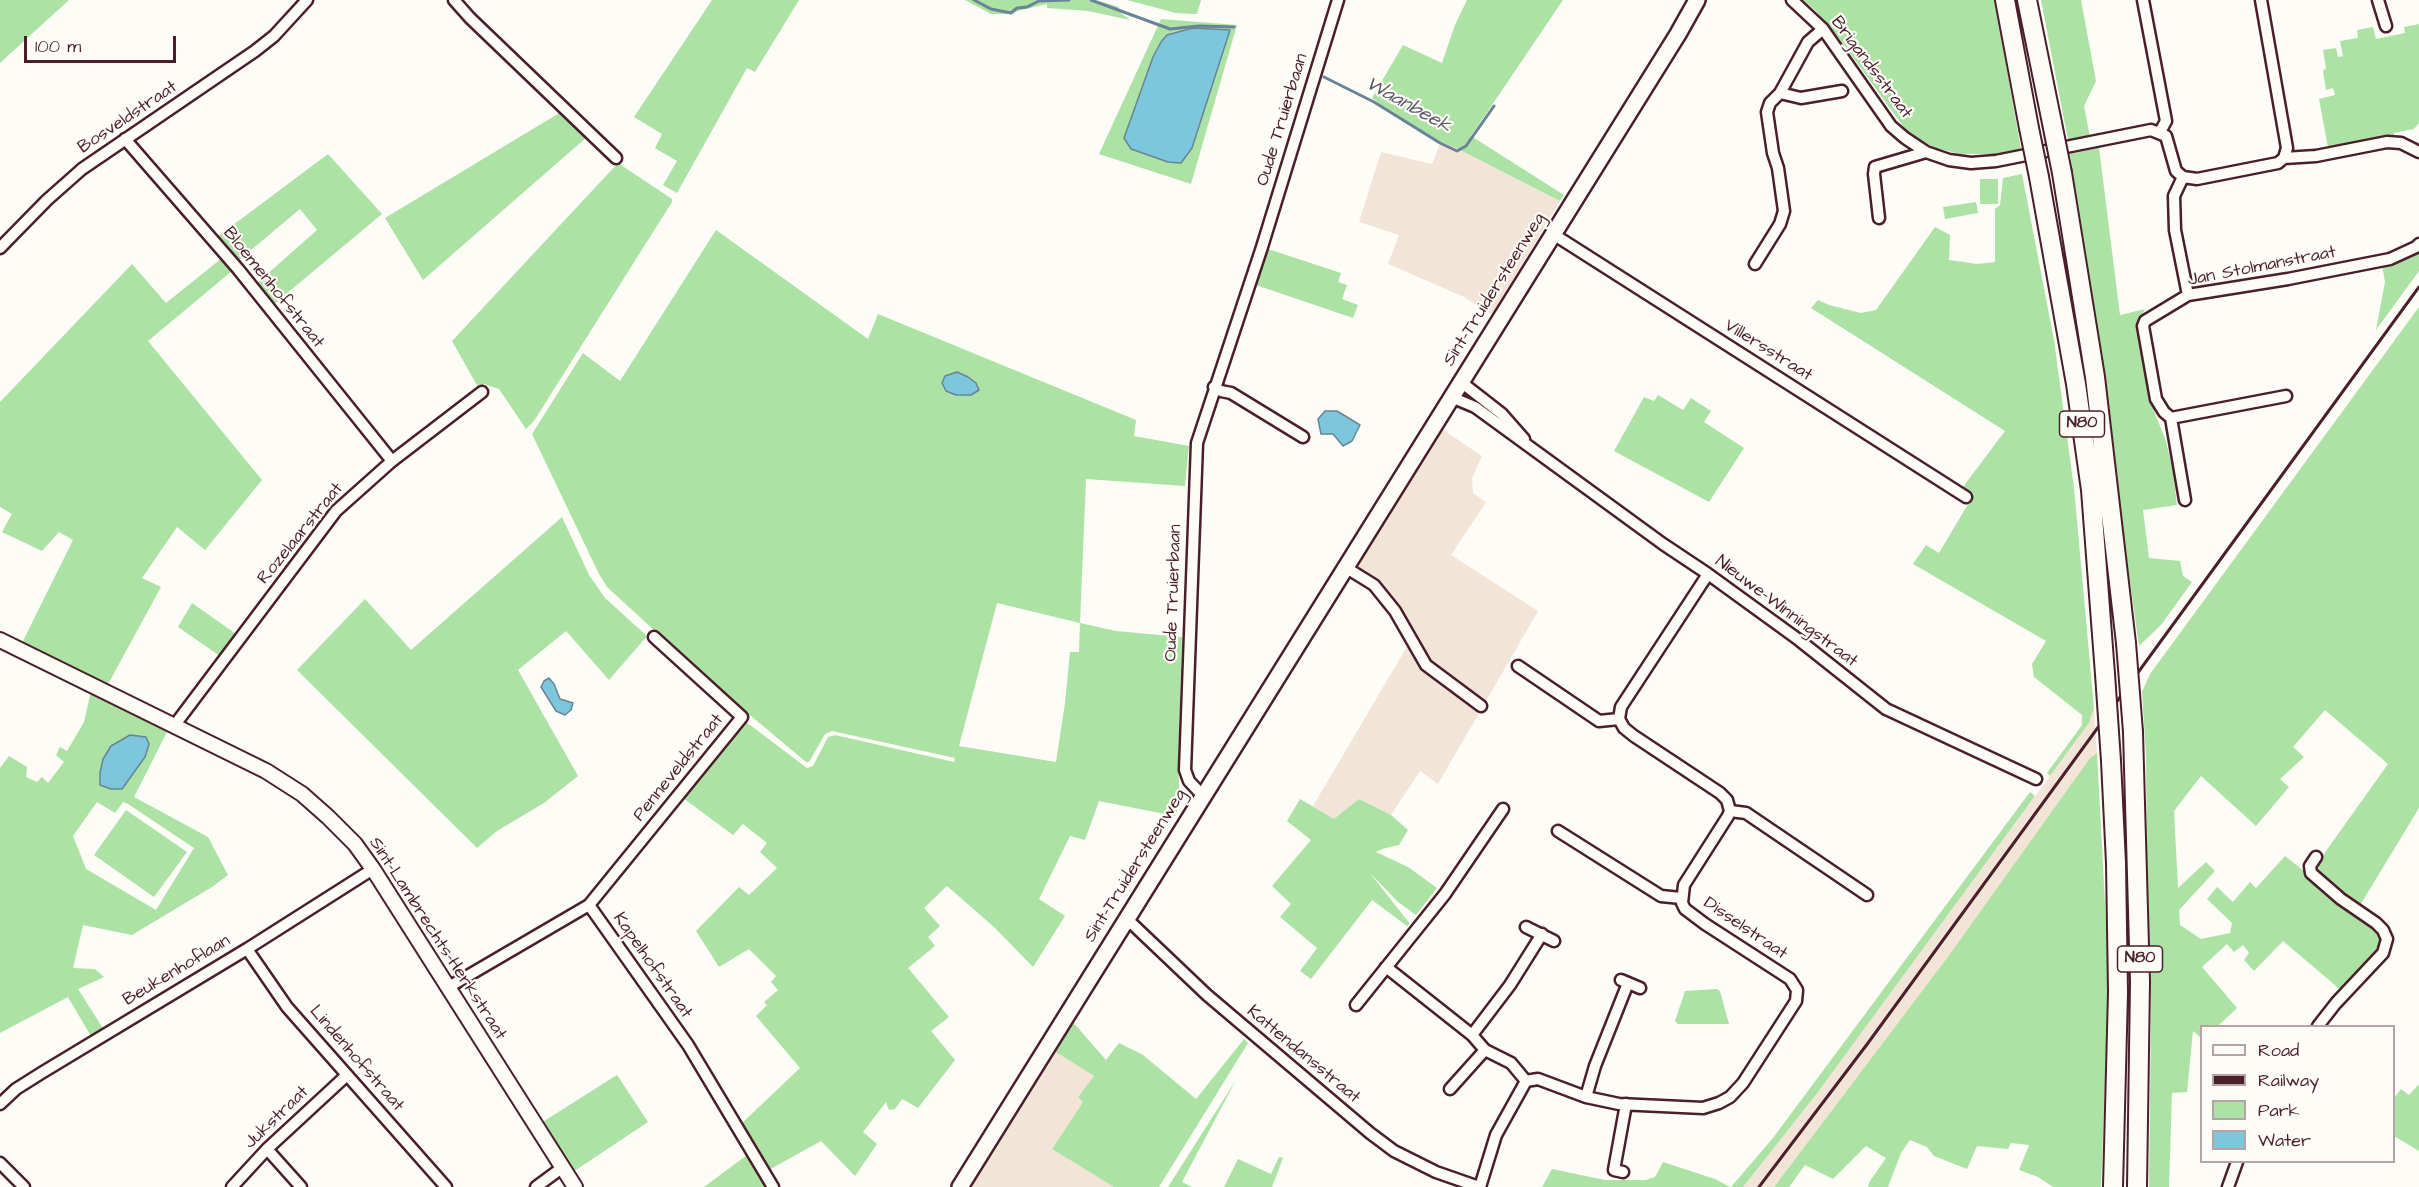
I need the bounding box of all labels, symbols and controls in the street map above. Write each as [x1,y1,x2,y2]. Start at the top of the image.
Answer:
street label: Brigandsstraat [1825,12,1917,124]
scale bar [27,24,178,62]
text: 100 m [35,34,81,59]
street label: Oude Truierbaan [1253,51,1313,189]
water label: Waanbeek [1361,73,1455,139]
street label: Bosveldstraat [74,77,182,159]
street label: Sint-Truidersteenweg [1439,209,1551,371]
street label: Bloemenhofstraat [217,223,329,353]
street label: Jan Stolmanstraat [2186,242,2338,292]
street label: Villersstraat [1720,315,1816,387]
road number: N80 [2060,411,2104,437]
street label: Rozelaarstraat [253,479,349,589]
street label: Oude Truierbaan [1161,524,1187,662]
street label: Nieuwe-Winningstraat [1710,551,1862,673]
street label: Penneveldstraat [629,710,729,826]
street label: Sint-Truidersteenweg [1080,785,1192,947]
street label: Sint-Lambrechts-Herkstraat [363,834,511,1044]
street label: Disselstraat [1699,893,1791,965]
street label: Kapelhofstraat [608,909,696,1023]
street label: Beukenhoflaan [119,930,235,1012]
road number: N80 [2118,946,2162,972]
street label: Lindenhofstraat [304,1001,408,1117]
street label: Kattendansstraat [1242,1001,1364,1109]
legend [2200,1025,2395,1163]
text: Road [2258,1038,2299,1063]
text: Railway [2258,1068,2319,1093]
street label: Jukstraat [240,1082,314,1154]
text: Park [2258,1098,2300,1123]
text: Water [2258,1128,2311,1153]

